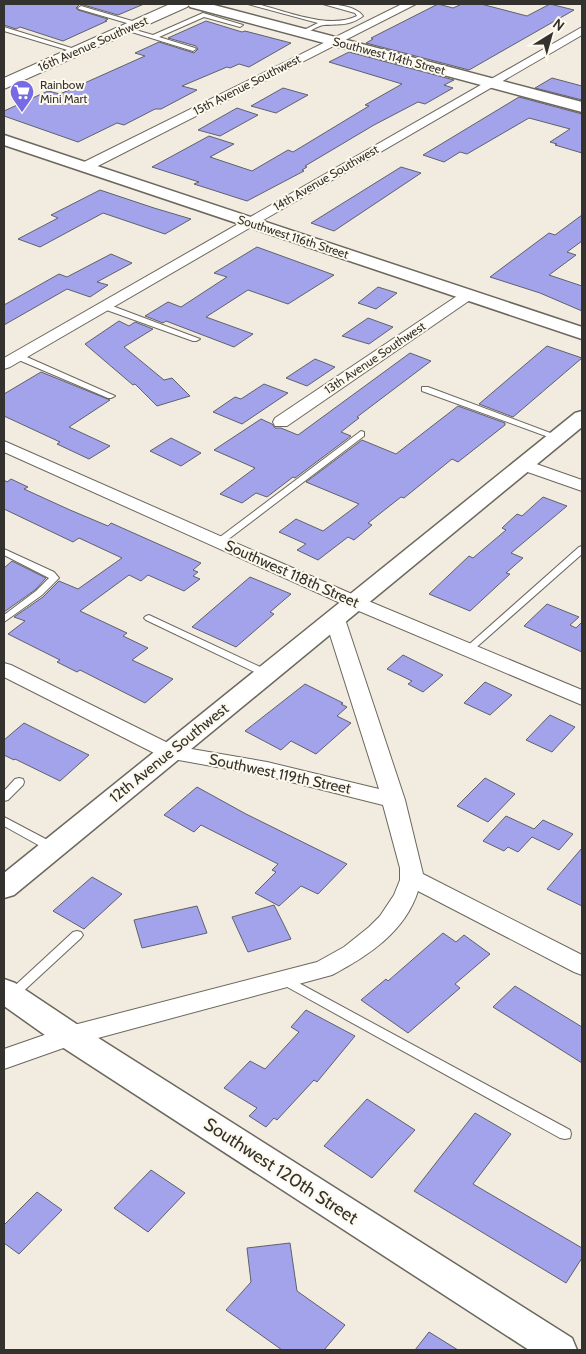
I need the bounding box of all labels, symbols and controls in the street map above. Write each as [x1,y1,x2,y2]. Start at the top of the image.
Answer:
north arrow [526,10,576,60]
street label: 16th Avenue Southwest [35,13,150,75]
text: N [549,14,568,35]
street label: Southwest 114th Street [331,33,447,78]
street label: 15th Avenue Southwest [191,51,303,118]
place label: Rainbow Mini Mart [40,77,87,106]
supermarket icon: Rainbow Mini Mart [9,79,35,113]
street label: 14th Avenue Southwest [270,141,381,214]
street label: Southwest 116th Street [236,212,350,262]
street label: 13th Avenue Southwest [321,318,428,397]
street label: Southwest 118th Street [222,536,362,612]
street label: 12th Avenue Southwest [106,699,232,807]
street label: Southwest 119th Street [207,750,353,798]
street label: Southwest 120th Street [200,1113,362,1229]

